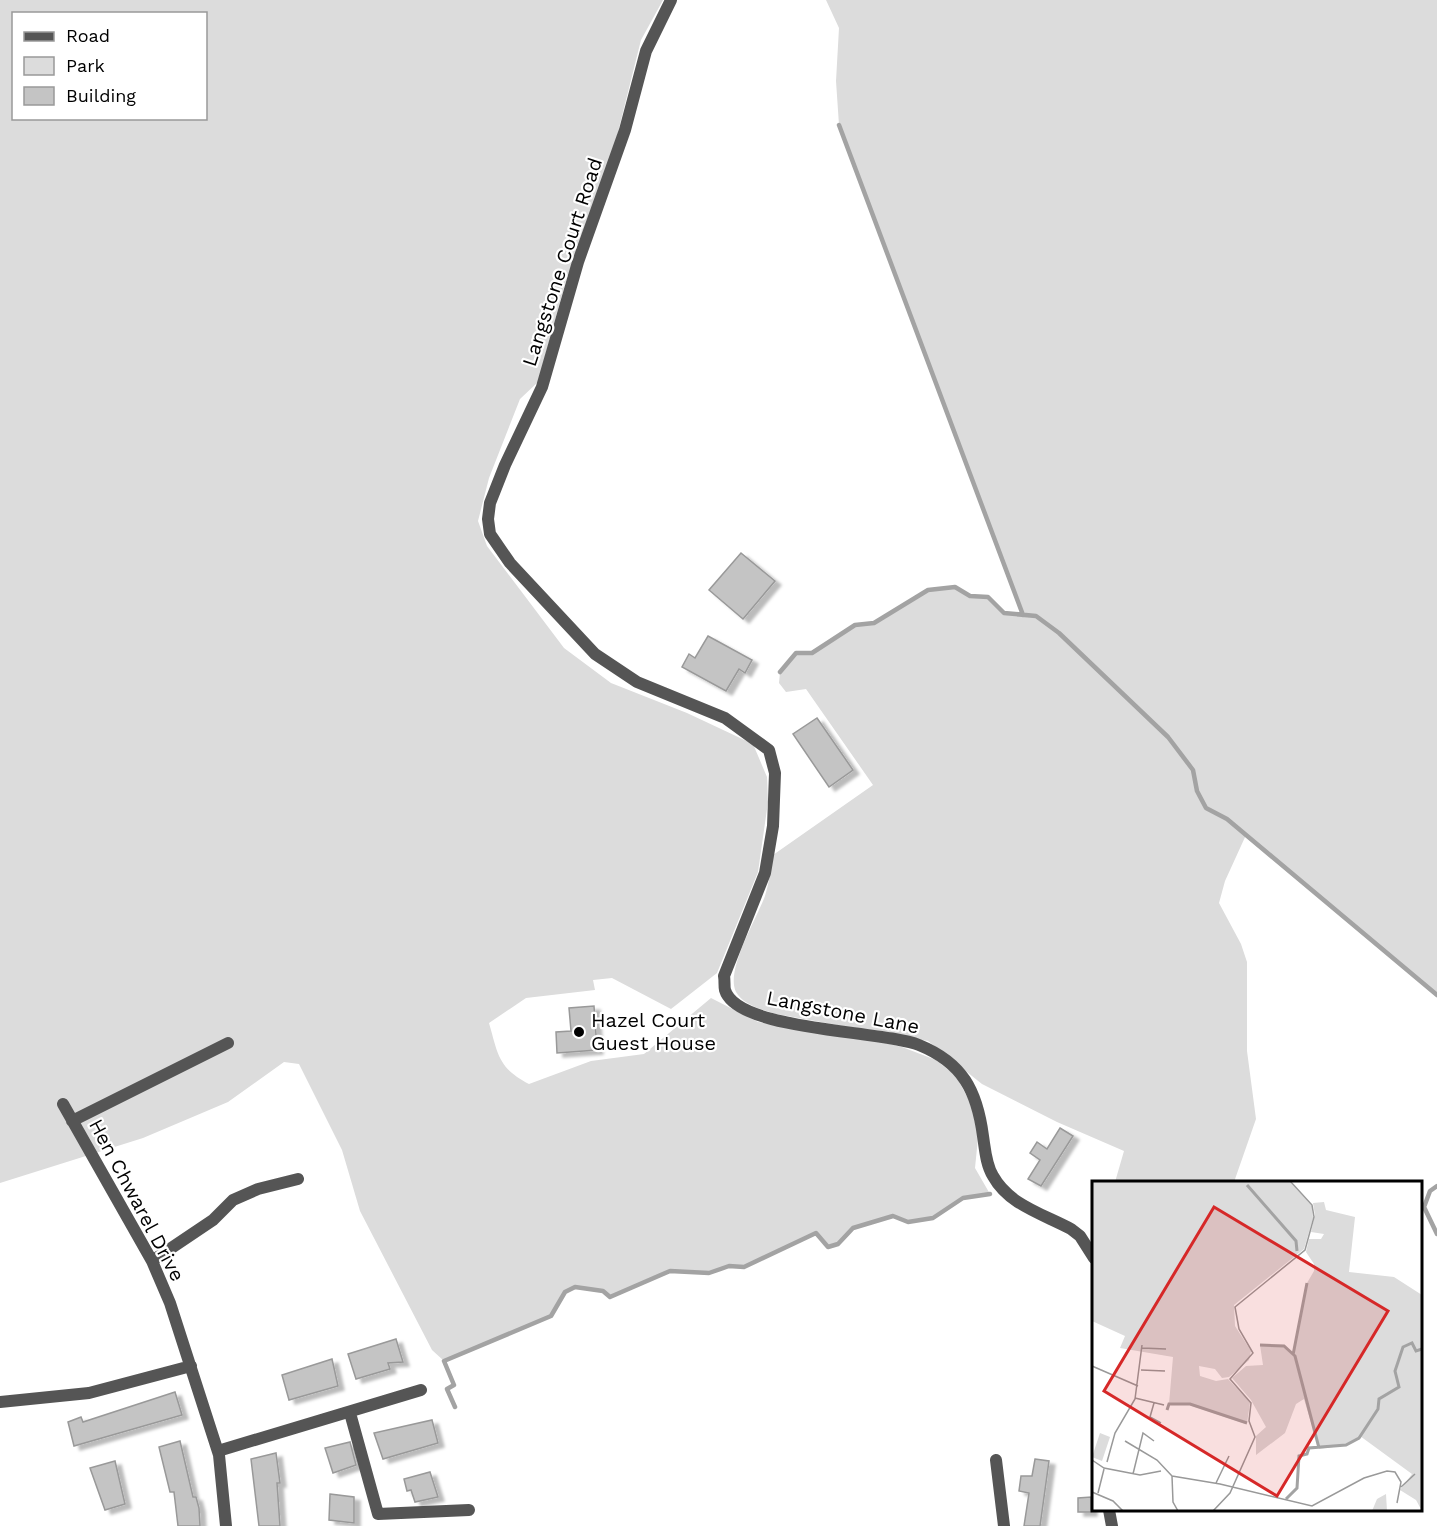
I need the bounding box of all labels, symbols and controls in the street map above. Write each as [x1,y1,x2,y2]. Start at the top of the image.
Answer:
legend [12,12,207,120]
text: Road [66,25,110,46]
text: Park [66,55,105,76]
text: Building [66,85,136,106]
street label: Langstone Court Road [517,155,607,369]
street label: Langstone Lane [765,985,921,1039]
place label: Hazel Court Guest House [591,1008,716,1055]
marker: Hazel Court Guest House [572,1025,586,1039]
street label: Hen Chwarel Drive [84,1115,190,1285]
inset map [1092,1181,1422,1511]

